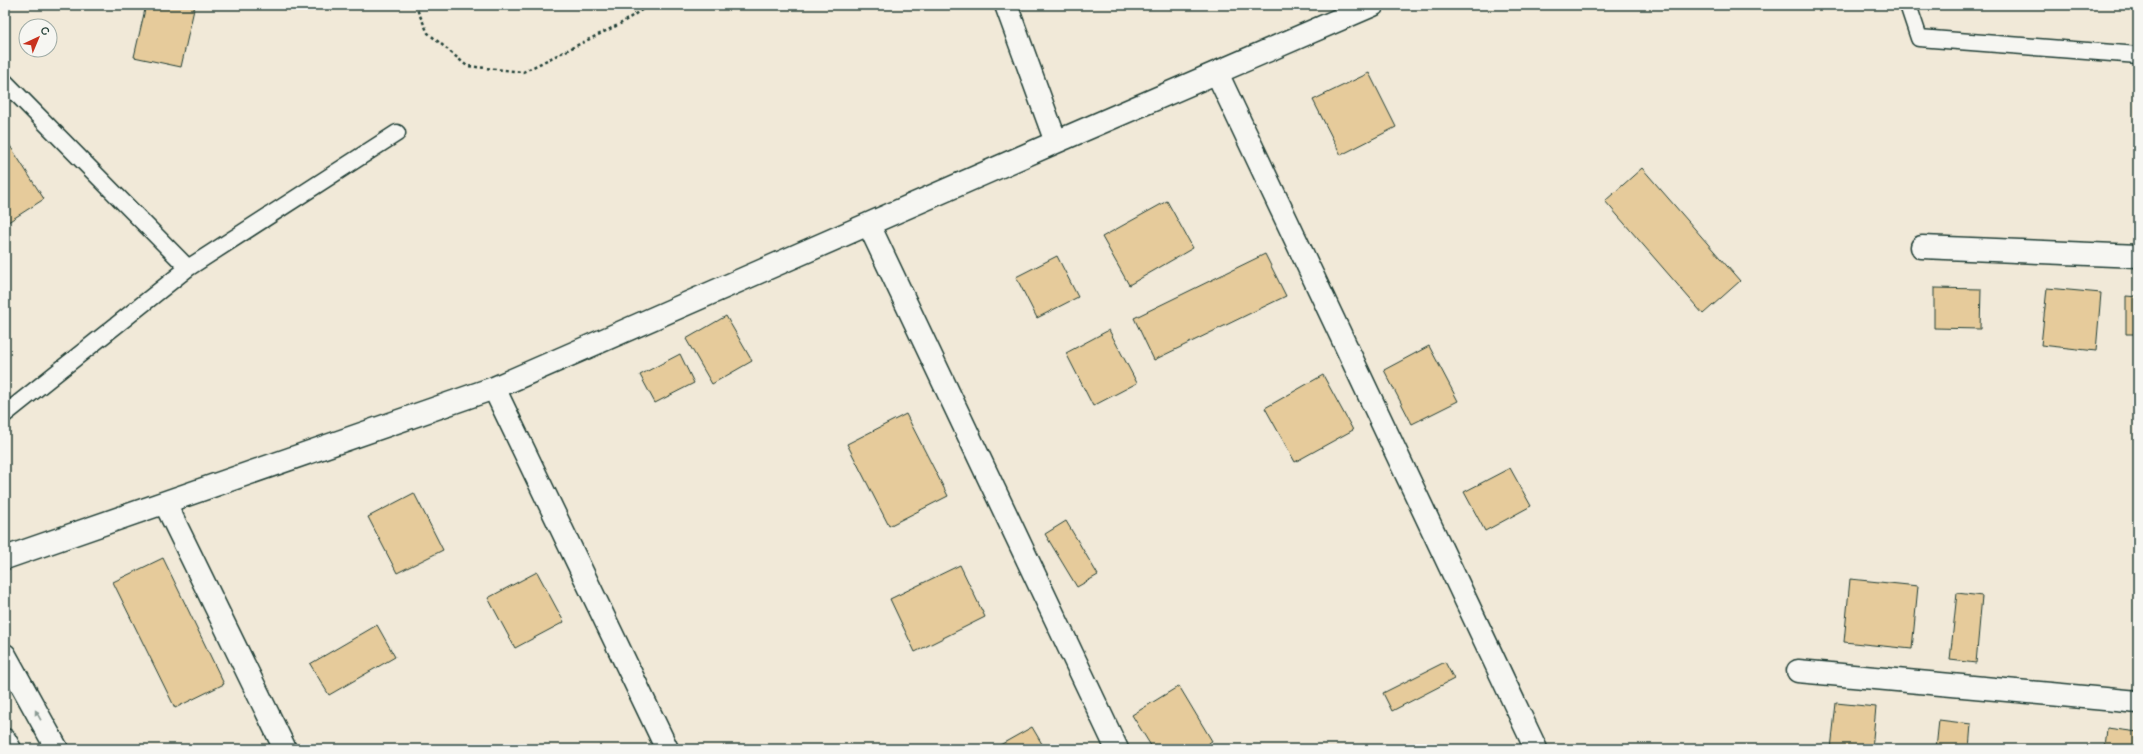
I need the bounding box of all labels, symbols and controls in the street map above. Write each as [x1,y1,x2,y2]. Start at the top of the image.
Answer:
north arrow [18,18,58,58]
text: С [37,24,52,39]
one-way arrow [34,709,41,721]

